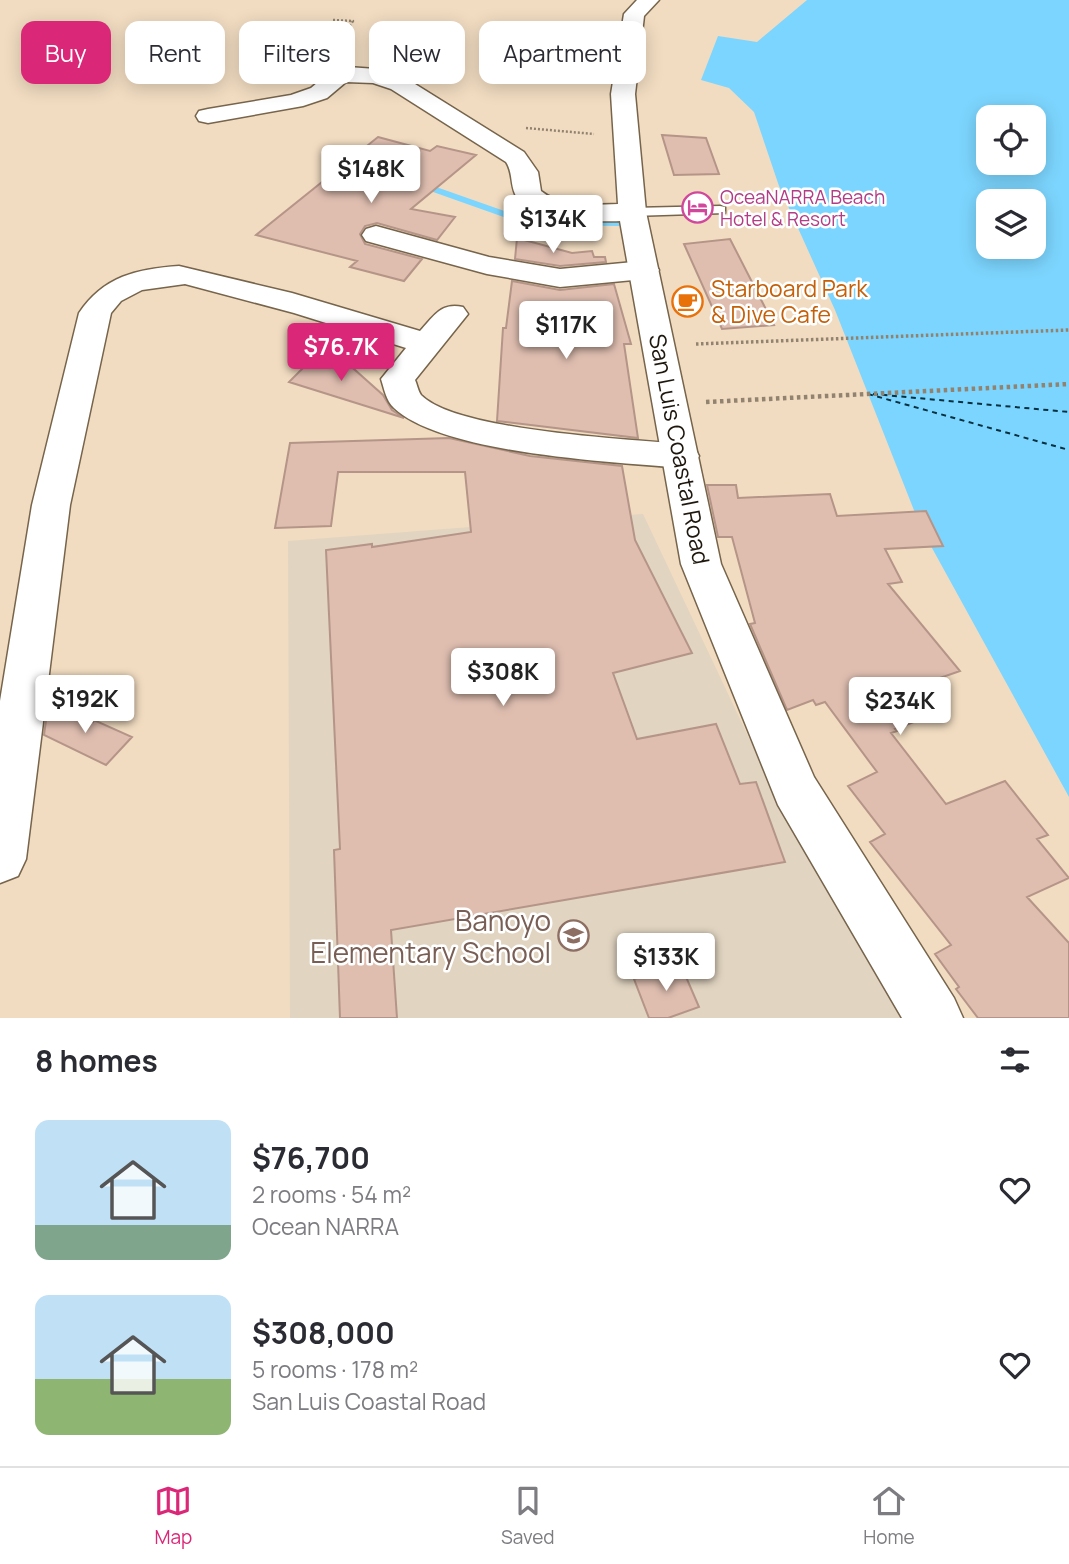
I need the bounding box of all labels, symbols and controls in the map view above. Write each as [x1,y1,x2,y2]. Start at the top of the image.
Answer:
chip: Buy [21,21,111,84]
chip: Rent [125,21,225,84]
chip: Filters [239,21,355,84]
chip: New [369,21,465,84]
chip: Apartment [479,21,646,84]
map controls [976,105,1046,259]
button: locate [976,105,1046,175]
pin: $148K [322,146,420,205]
text: $148K [337,152,405,184]
place label: OceaNARRA Beach Hotel & Resort [720,184,885,232]
button: layers [976,189,1046,259]
hotel icon: OceaNARRA Beach Hotel & Resort [680,191,714,225]
pin: $134K [504,196,602,255]
text: $134K [520,202,586,234]
place label: Starboard Park & Dive Cafe [711,272,868,330]
cafe icon: Starboard Park & Dive Cafe [671,284,705,318]
pin: $117K [517,302,615,361]
text: $117K [535,308,597,340]
pin: $76.7K [284,324,398,383]
text: $76.7K [303,330,379,362]
street label: San Luis Coastal Road [642,331,718,567]
pin: $308K [454,648,552,708]
text: $308K [467,655,539,687]
pin: $192K [36,676,134,735]
pin: $234K [851,678,949,737]
text: $192K [51,682,119,714]
text: $234K [865,684,935,716]
place label: Banoyo Elementary School [310,901,551,971]
school or university icon: Banoyo Elementary School [557,919,591,953]
pin: $133K [617,934,715,993]
text: $133K [633,940,699,972]
text: 8 homes [35,1040,158,1081]
icon: filters [996,1041,1034,1079]
text: $76,700 [252,1137,370,1178]
icon: home [91,1148,175,1232]
icon: heart [996,1171,1034,1209]
text: 2 rooms · 54 m² [252,1178,411,1210]
text: Ocean NARRA [252,1210,399,1242]
text: $308,000 [252,1312,395,1353]
icon: home [91,1323,175,1407]
icon: heart [996,1346,1034,1384]
text: 5 rooms · 178 m² [252,1353,418,1385]
text: San Luis Coastal Road [252,1385,486,1417]
tab: Map [154,1482,192,1550]
tab: Saved [501,1482,555,1550]
tab: Home [863,1482,915,1550]

